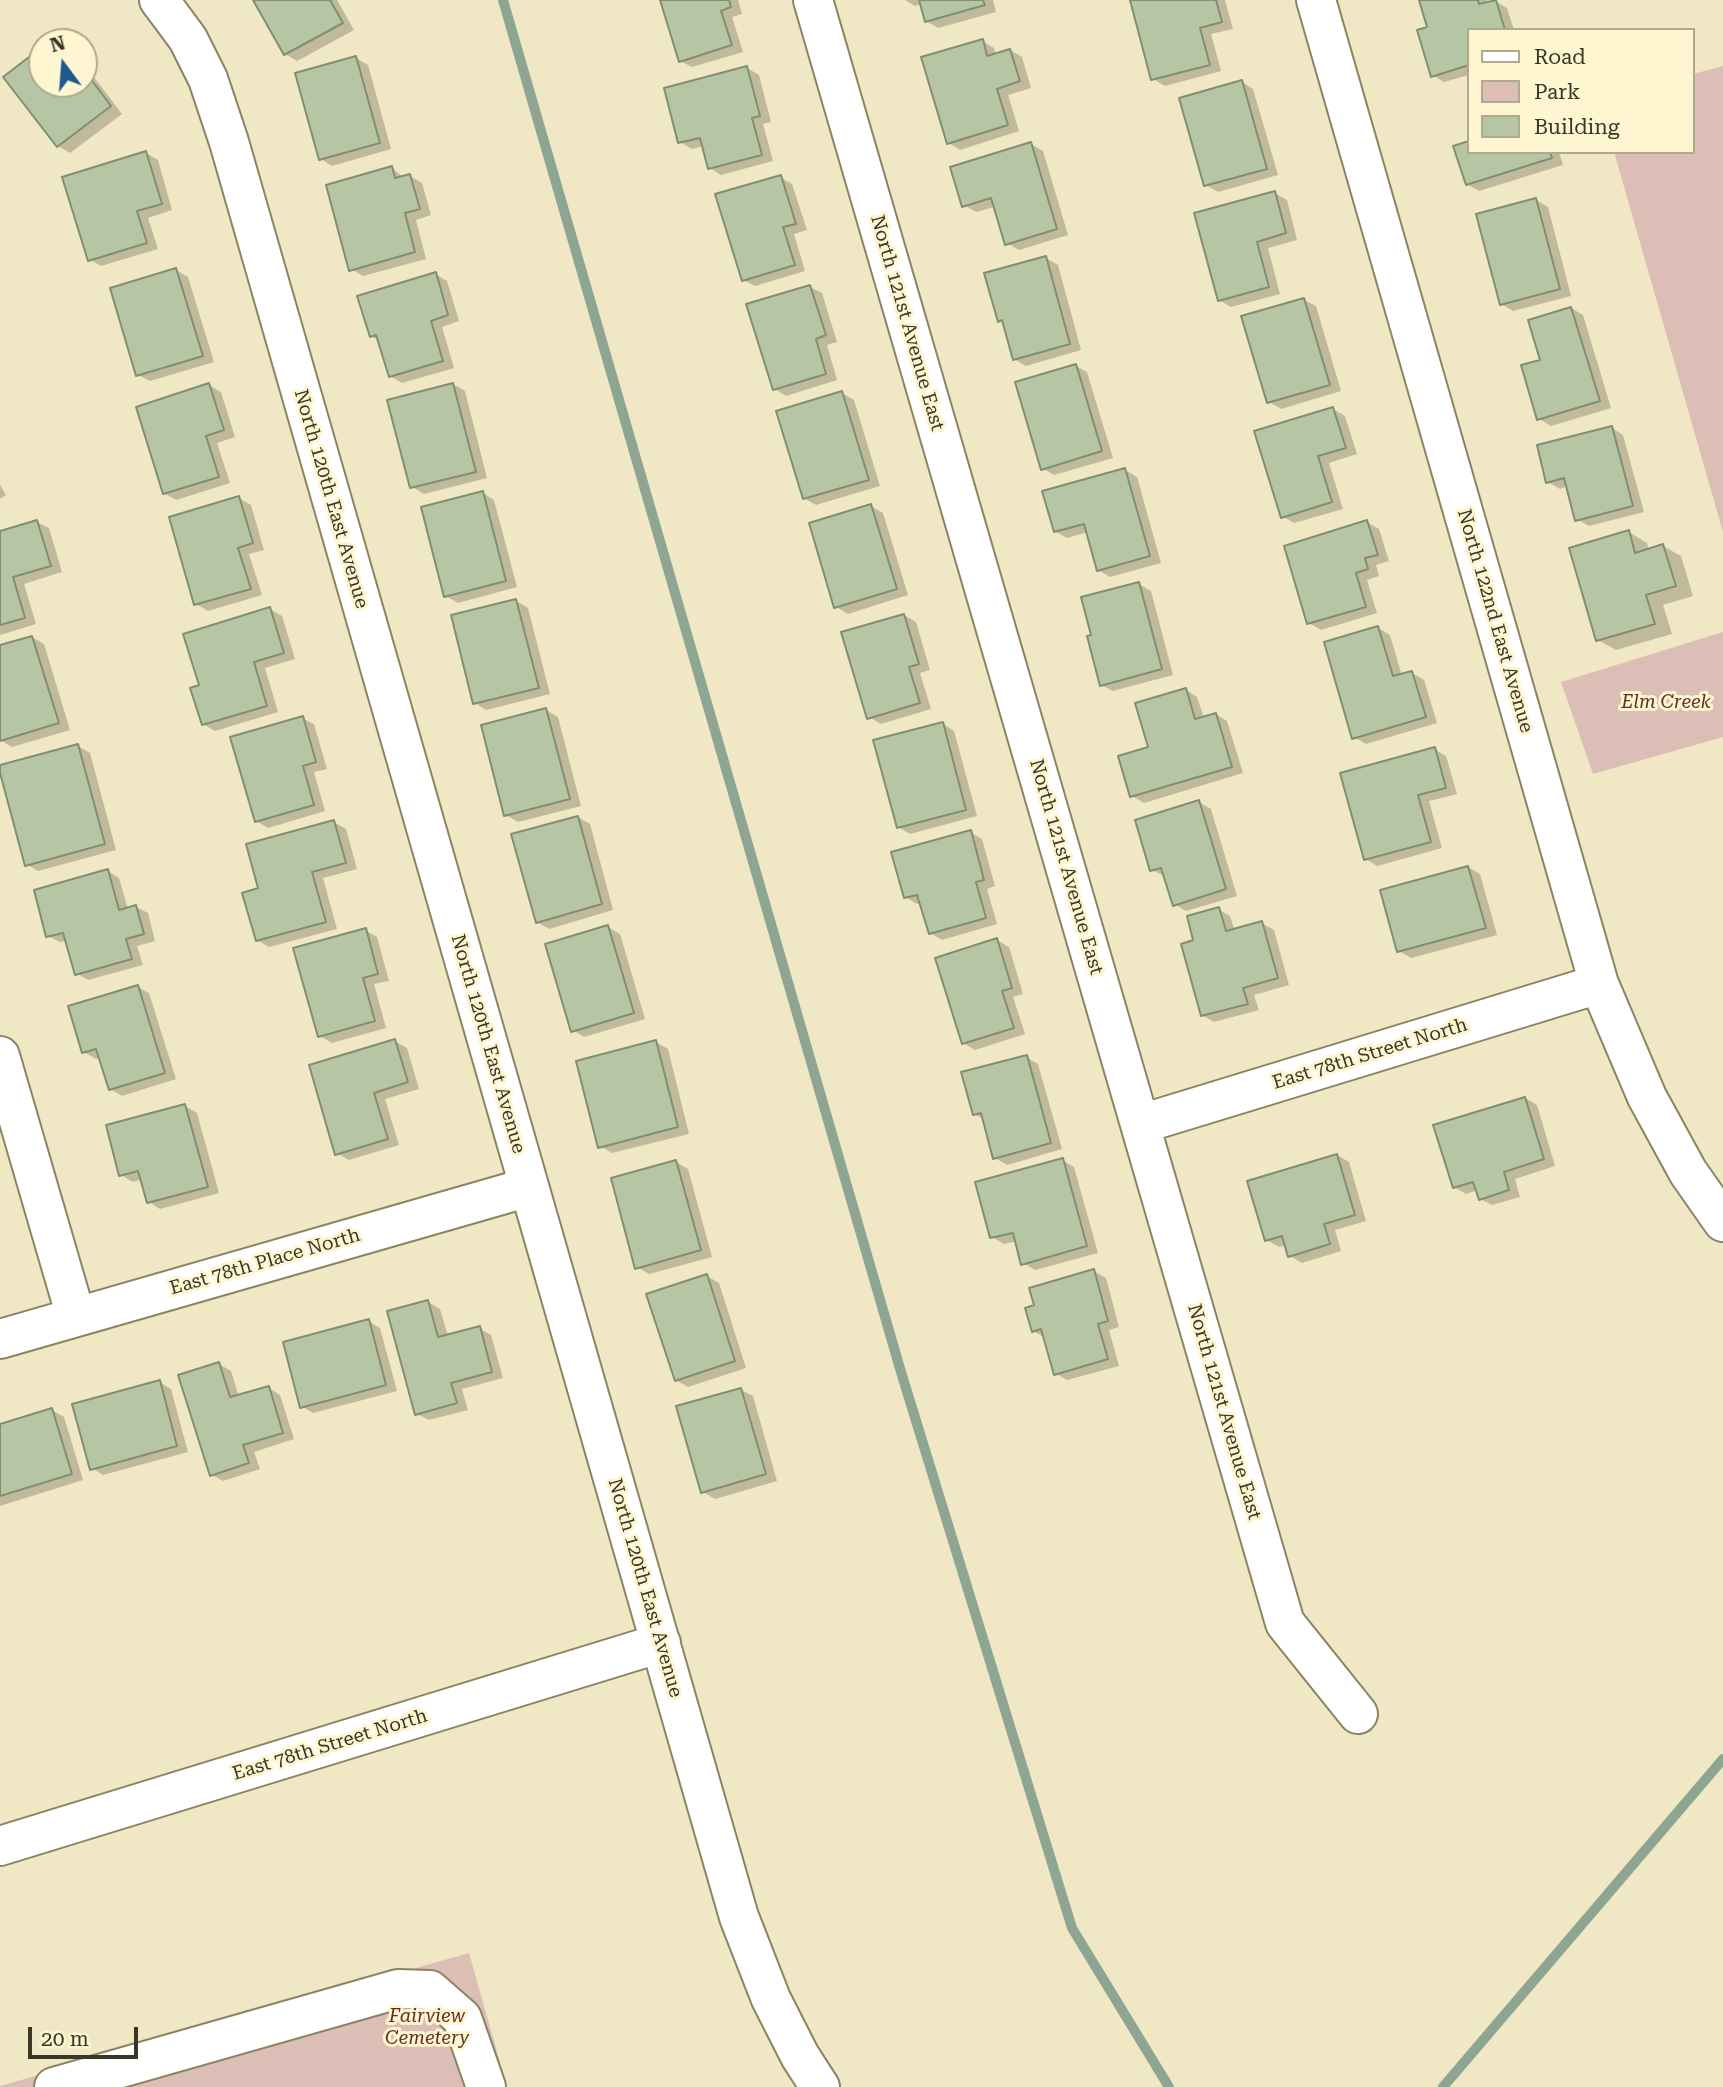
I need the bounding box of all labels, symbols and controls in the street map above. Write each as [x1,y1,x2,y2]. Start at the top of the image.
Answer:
north arrow [28,28,98,98]
legend [1468,28,1695,154]
text: N [47,31,68,57]
text: Road [1534,45,1586,69]
text: Park [1534,80,1580,104]
text: Building [1534,115,1620,139]
street label: North 121st Avenue East [865,212,949,434]
street label: North 120th East Avenue [289,387,373,611]
street label: North 122nd East Avenue [1452,506,1538,736]
park label: Elm Creek [1621,691,1711,713]
street label: North 121st Avenue East [1024,756,1108,978]
street label: North 120th East Avenue [446,932,530,1156]
street label: East 78th Street North [1270,1014,1470,1094]
street label: East 78th Place North [167,1224,363,1300]
street label: North 121st Avenue East [1182,1301,1266,1523]
street label: North 120th East Avenue [603,1476,687,1700]
street label: East 78th Street North [230,1705,430,1785]
park label: Fairview Cemetery [385,2005,469,2049]
scale bar [32,2014,142,2058]
text: 20 m [41,2027,89,2051]

